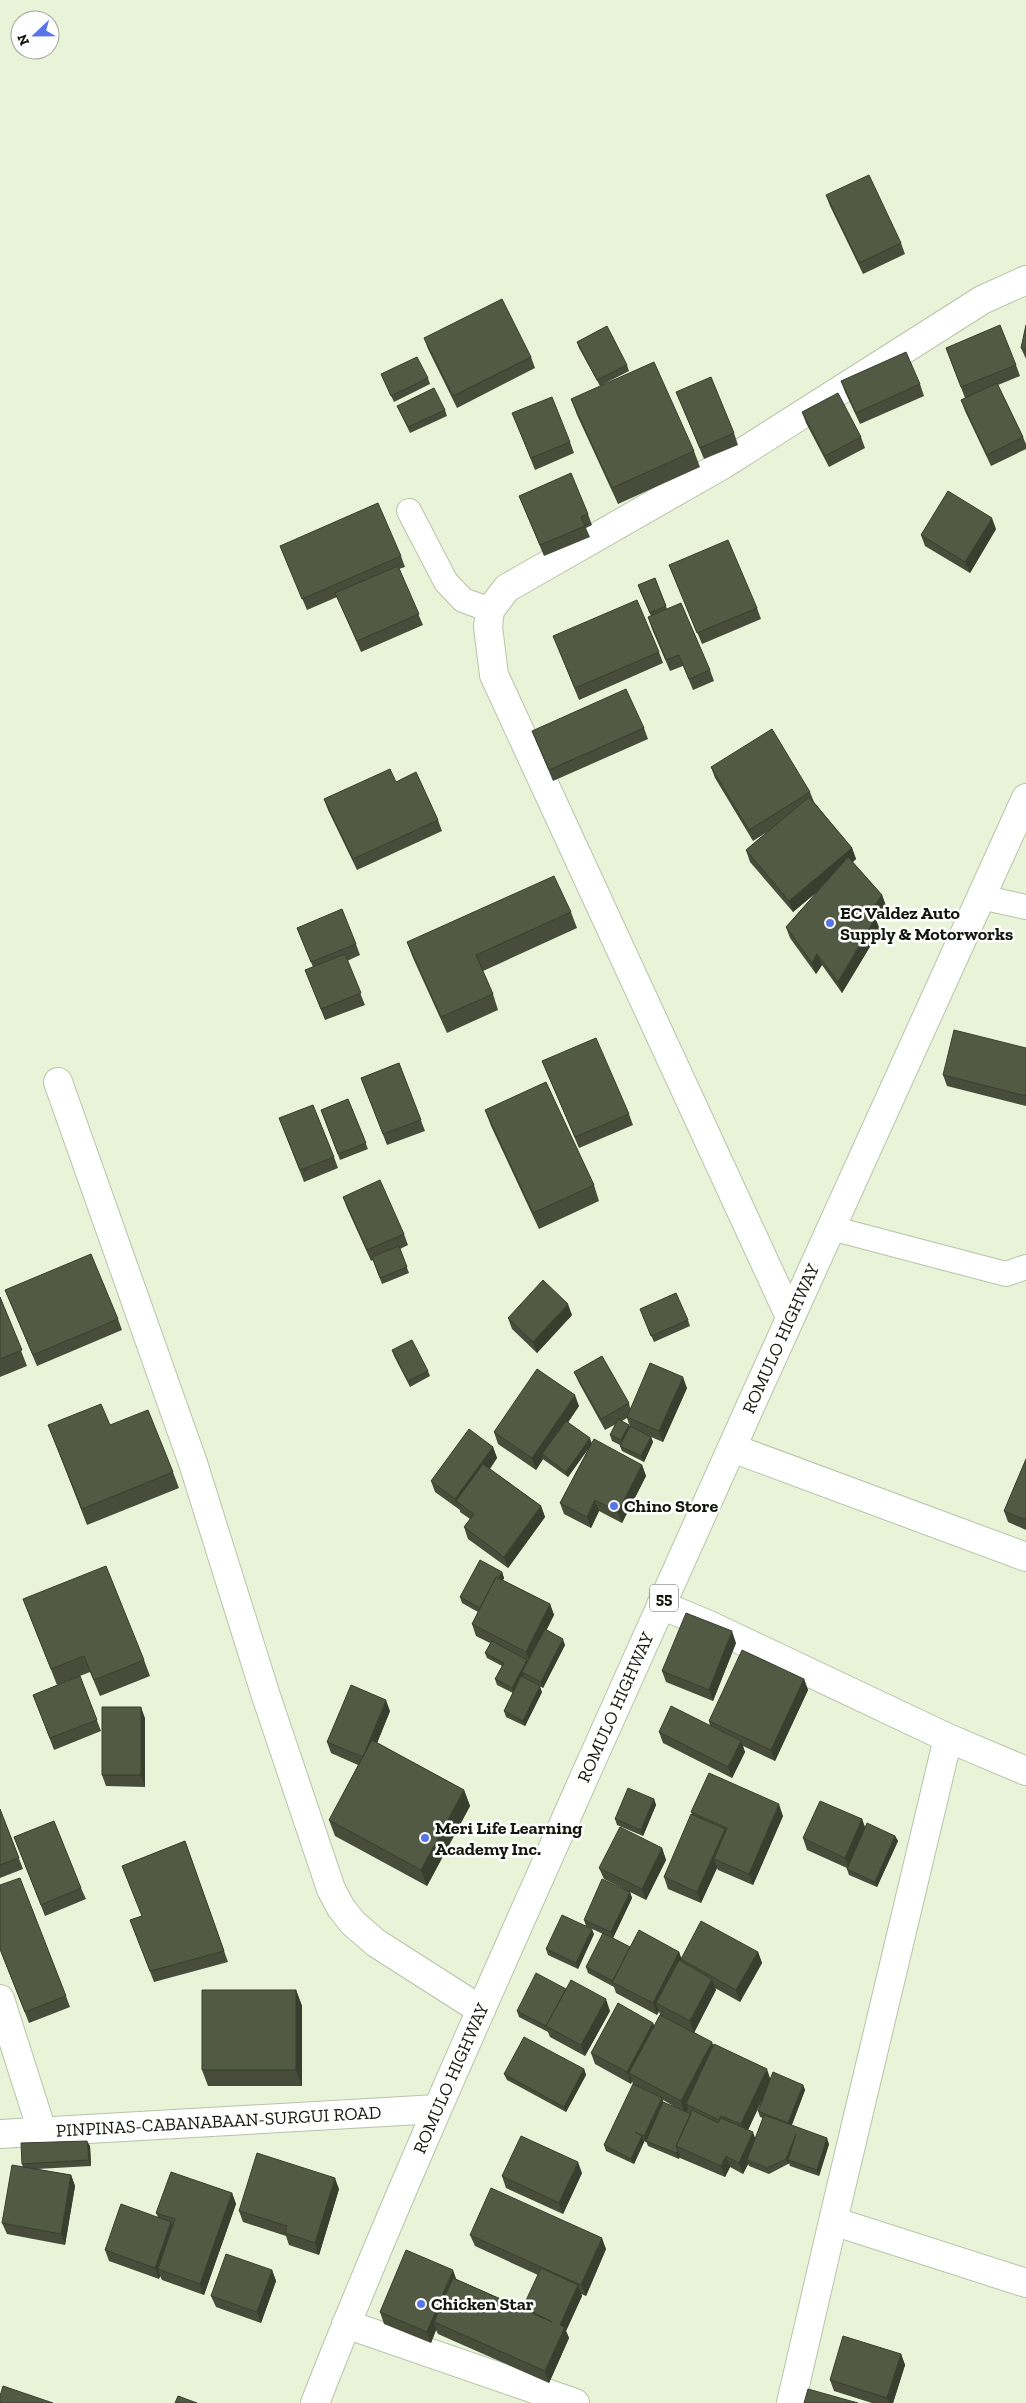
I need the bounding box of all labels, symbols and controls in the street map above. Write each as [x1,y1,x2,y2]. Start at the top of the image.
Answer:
north arrow [10,10,60,60]
text: N [13,31,33,48]
place label: EC Valdez Auto Supply & Motorworks [840,902,1013,945]
marker: EC Valdez Auto Supply & Motorworks [824,917,836,929]
street label: ROMULO HIGHWAY [738,1260,824,1417]
place label: Chino Store [624,1495,718,1517]
marker: Chino Store [608,1500,620,1512]
road number: 55 [650,1585,678,1612]
street label: ROMULO HIGHWAY [572,1629,659,1786]
place label: Meri Life Learning Academy Inc. [435,1817,583,1860]
marker: Meri Life Learning Academy Inc. [419,1832,431,1844]
street label: ROMULO HIGHWAY [408,2000,493,2157]
street label: PINPINAS-CABANABAAN-SURGUI ROAD [55,2101,382,2142]
place label: Chicken Star [431,2293,534,2315]
marker: Chicken Star [415,2298,427,2310]

